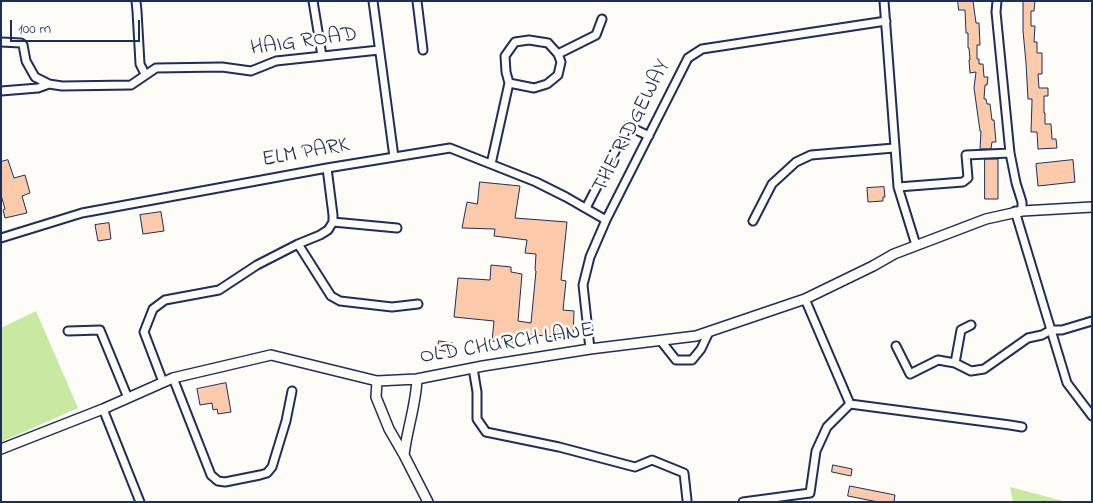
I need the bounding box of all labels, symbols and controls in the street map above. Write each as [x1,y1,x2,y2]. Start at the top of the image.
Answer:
scale bar [12,10,142,42]
text: 100 m [18,18,51,40]
street label: HAIG ROAD [249,22,359,64]
street label: THE RIDGEWAY [588,56,678,198]
street label: ELM PARK [260,133,352,175]
street label: OLD CHURCH LANE [418,318,596,372]

